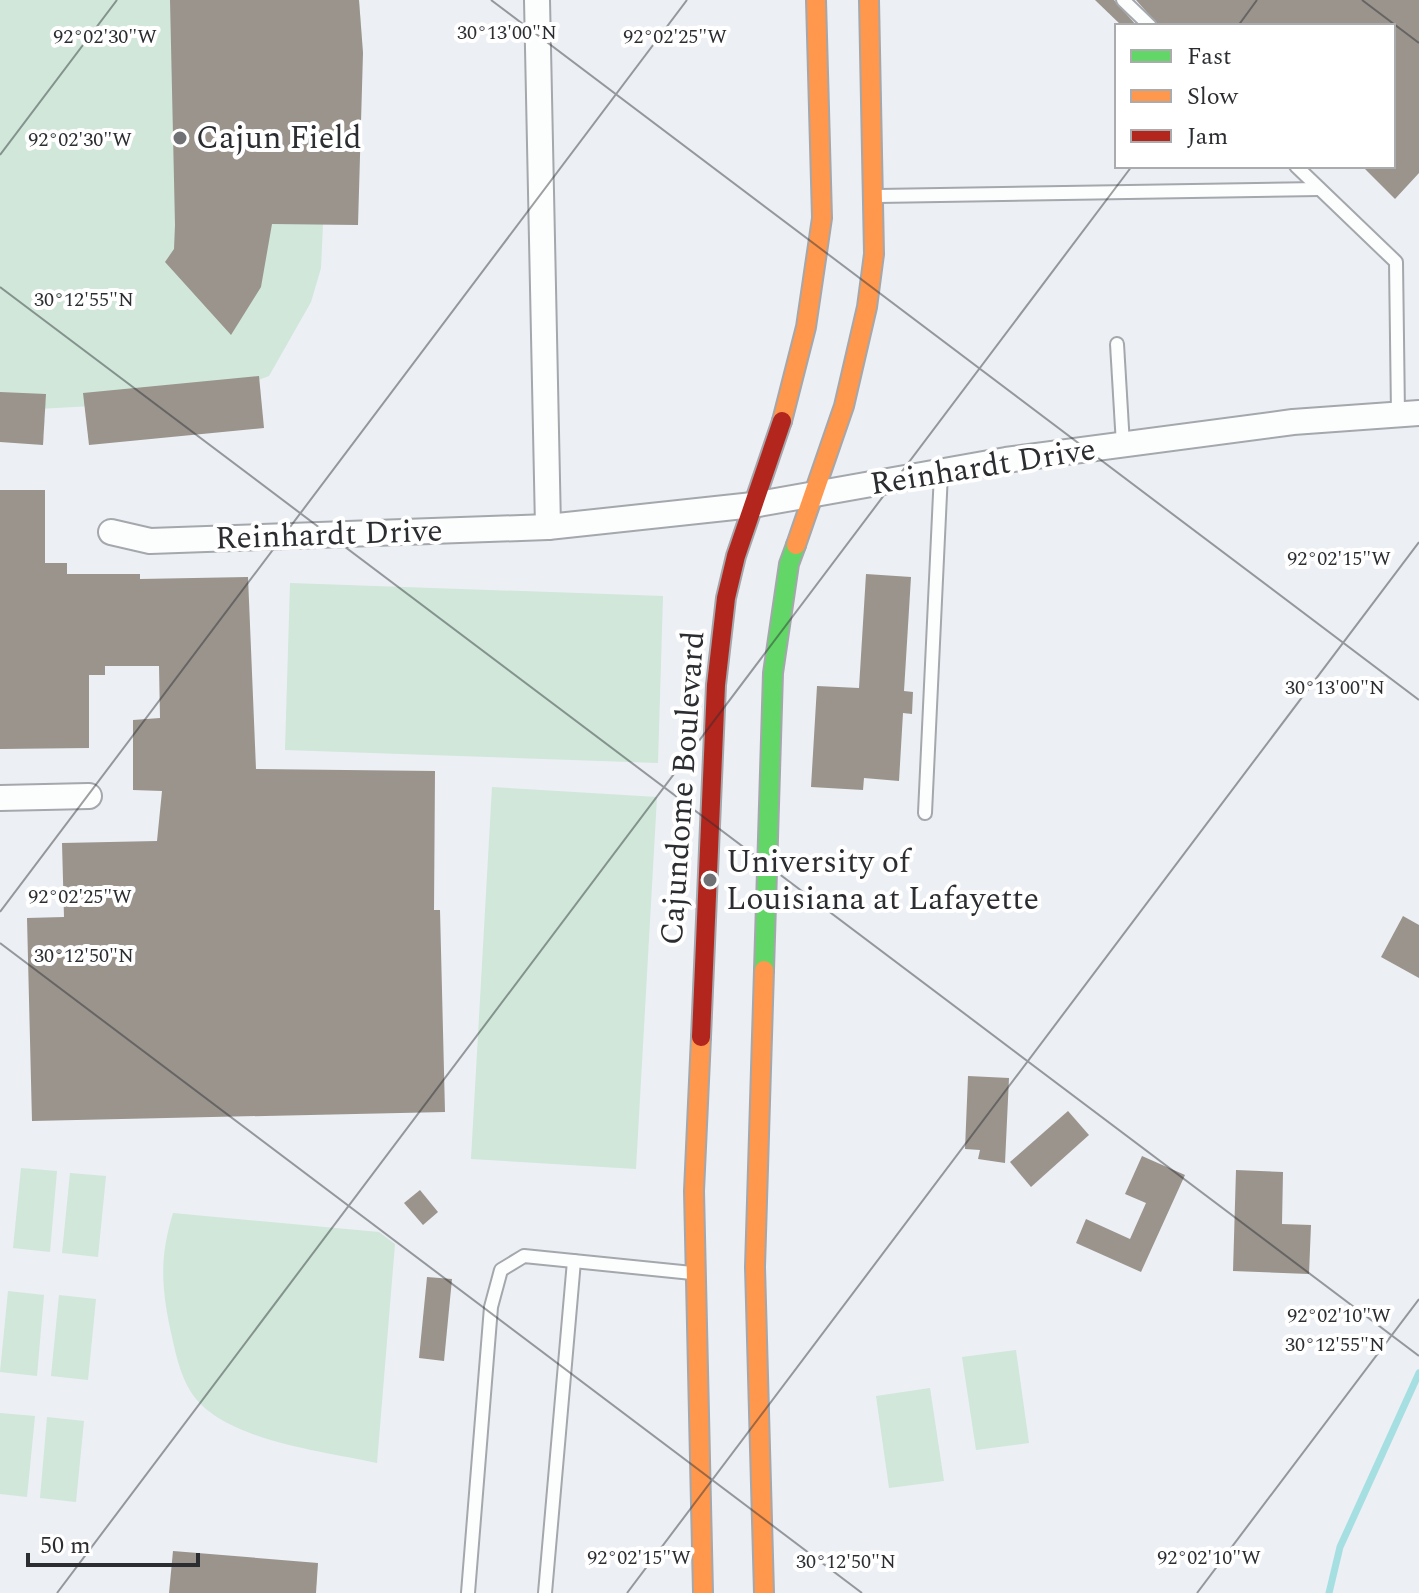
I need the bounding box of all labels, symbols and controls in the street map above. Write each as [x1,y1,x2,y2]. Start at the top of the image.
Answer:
text: 30°13'00"N [457,18,557,48]
text: 92°02'30"W [53,22,157,52]
text: 92°02'25"W [623,22,727,52]
legend [1115,24,1395,168]
text: Fast [1187,39,1232,75]
text: Slow [1187,79,1239,115]
place label: Cajun Field [196,114,362,163]
text: Jam [1187,119,1228,155]
text: 92°02'30"W [28,125,132,155]
marker: Cajun Field [171,129,189,147]
text: 30°12'55"N [34,285,134,315]
street label: Reinhardt Drive [867,425,1099,509]
street label: Reinhardt Drive [214,507,444,563]
text: 92°02'15"W [1287,544,1391,574]
street label: Cajundome Boulevard [648,629,718,947]
text: 30°13'00"N [1285,673,1385,703]
place label: University of Louisiana at Lafayette [726,838,1039,924]
marker: University of Louisiana at Lafayette [701,871,719,889]
text: 92°02'25"W [28,882,132,912]
text: 30°12'50"N [34,941,134,971]
text: 92°02'10"W [1287,1301,1391,1331]
text: 30°12'55"N [1285,1330,1385,1360]
scale bar [28,1517,198,1567]
text: 50 m [40,1528,91,1564]
text: 92°02'15"W [587,1543,691,1573]
text: 92°02'10"W [1157,1543,1261,1573]
text: 30°12'50"N [796,1547,896,1577]

